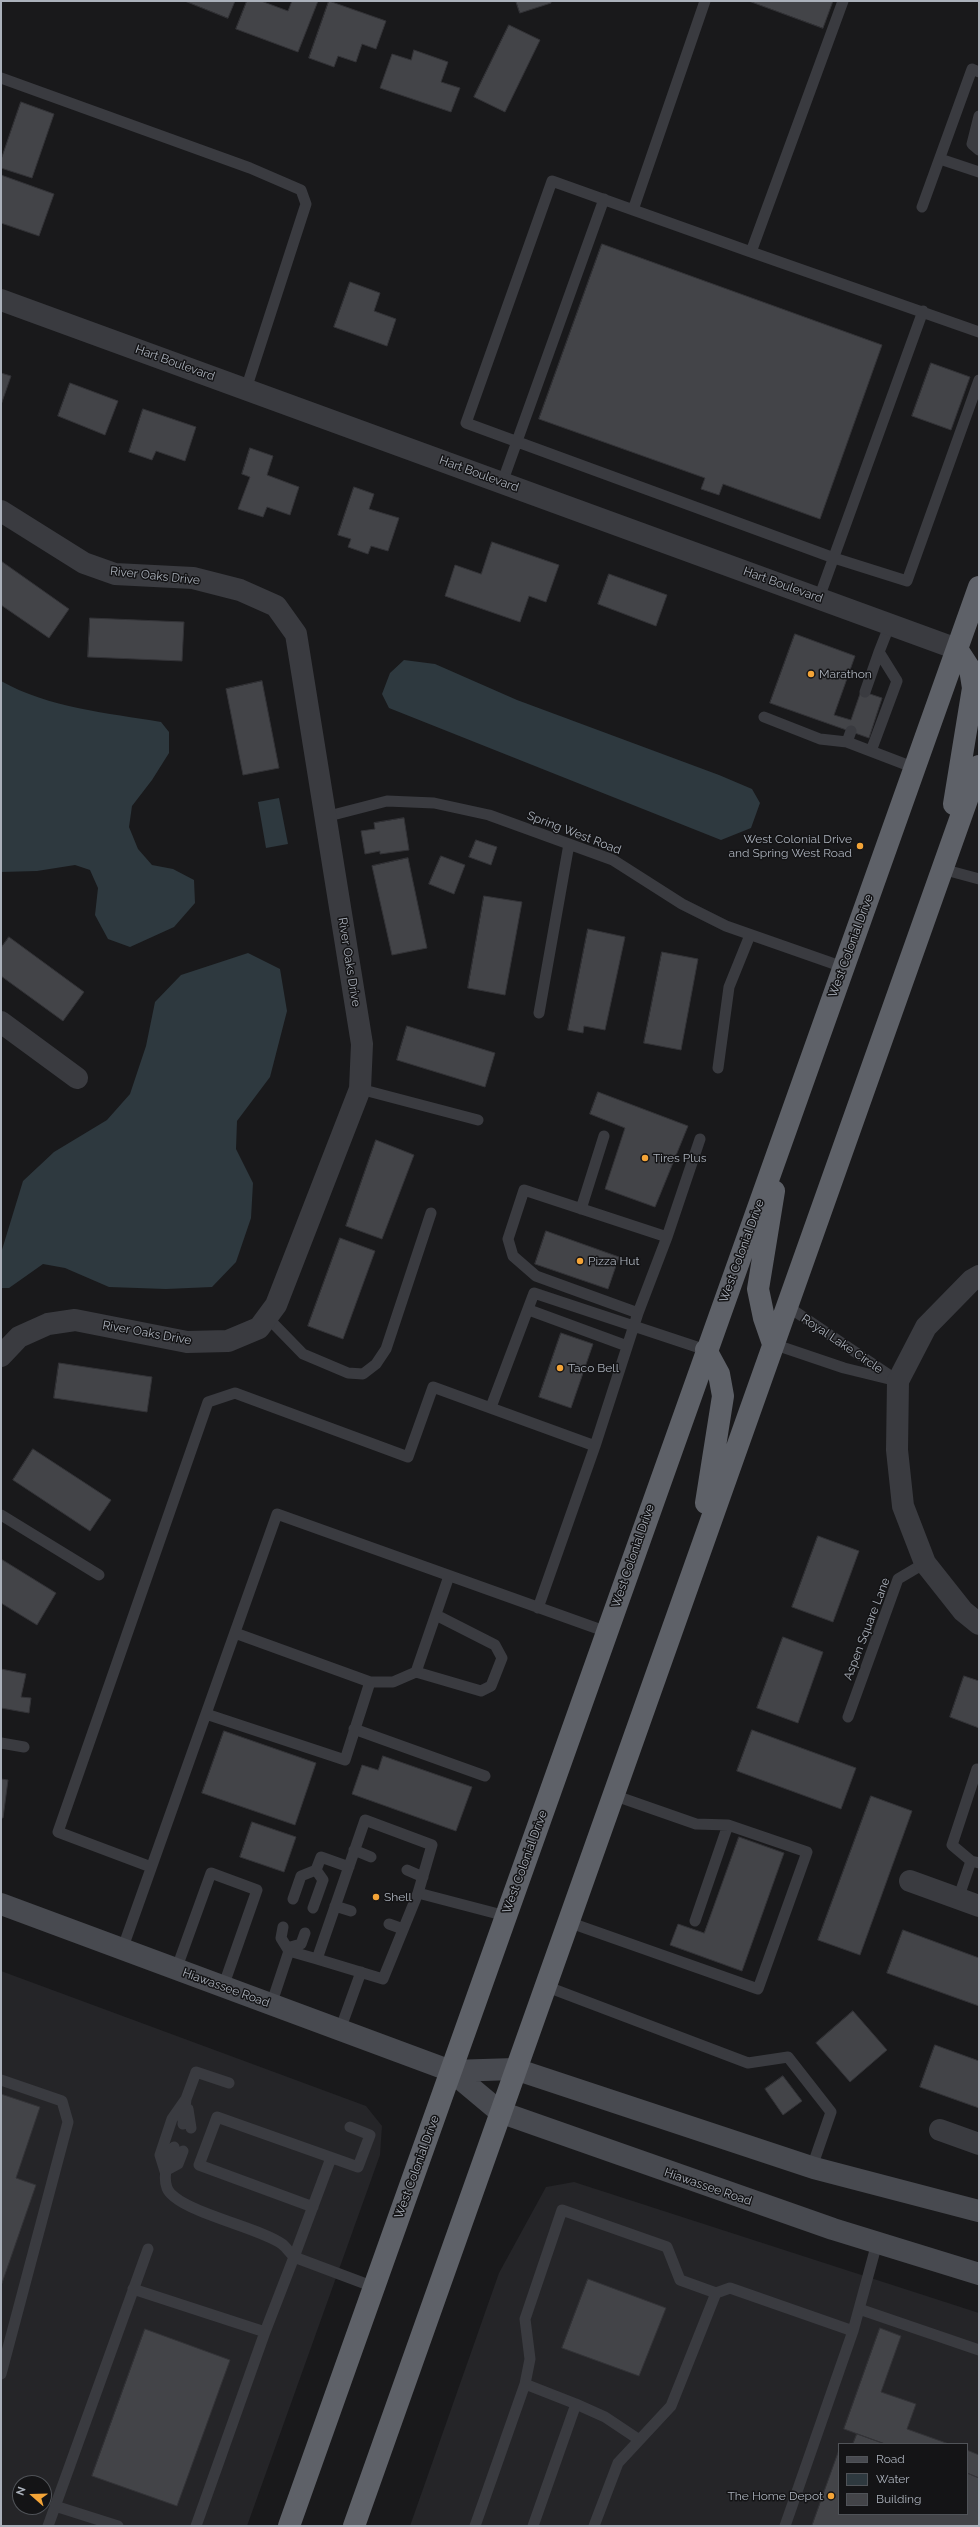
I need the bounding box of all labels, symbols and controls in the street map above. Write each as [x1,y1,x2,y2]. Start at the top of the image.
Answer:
street label: Hart Boulevard [133,342,217,384]
street label: Hart Boulevard [437,453,521,495]
street label: River Oaks Drive [109,564,201,588]
street label: Hart Boulevard [741,564,825,606]
place label: Marathon [819,667,872,681]
marker: Marathon [806,669,816,679]
street label: Spring West Road [525,808,623,858]
place label: West Colonial Drive and Spring West Road [728,832,852,860]
marker: West Colonial Drive and Spring West Road [855,841,865,851]
street label: West Colonial Drive [826,893,876,999]
street label: River Oaks Drive [335,916,363,1008]
place label: Tires Plus [653,1151,707,1165]
marker: Tires Plus [640,1153,650,1163]
street label: West Colonial Drive [717,1198,767,1304]
place label: Pizza Hut [588,1254,639,1268]
marker: Pizza Hut [575,1256,585,1266]
street label: Royal Lake Circle [799,1311,885,1377]
street label: River Oaks Drive [101,1318,193,1348]
place label: Taco Bell [568,1361,619,1375]
marker: Taco Bell [555,1363,565,1373]
street label: West Colonial Drive [609,1502,657,1610]
street label: Aspen Square Lane [841,1576,893,1682]
street label: West Colonial Drive [500,1809,550,1915]
place label: Shell [384,1890,412,1904]
marker: Shell [371,1892,381,1902]
street label: Hiawassee Road [181,1966,271,2010]
street label: West Colonial Drive [392,2114,442,2220]
street label: Hiawassee Road [662,2165,754,2209]
legend [838,2443,968,2515]
text: Road [876,2452,905,2466]
text: Water [876,2472,910,2486]
north arrow [12,2475,52,2515]
text: N [14,2485,29,2497]
place label: The Home Depot [727,2489,823,2503]
marker: The Home Depot [826,2491,836,2501]
text: Building [876,2492,922,2506]

